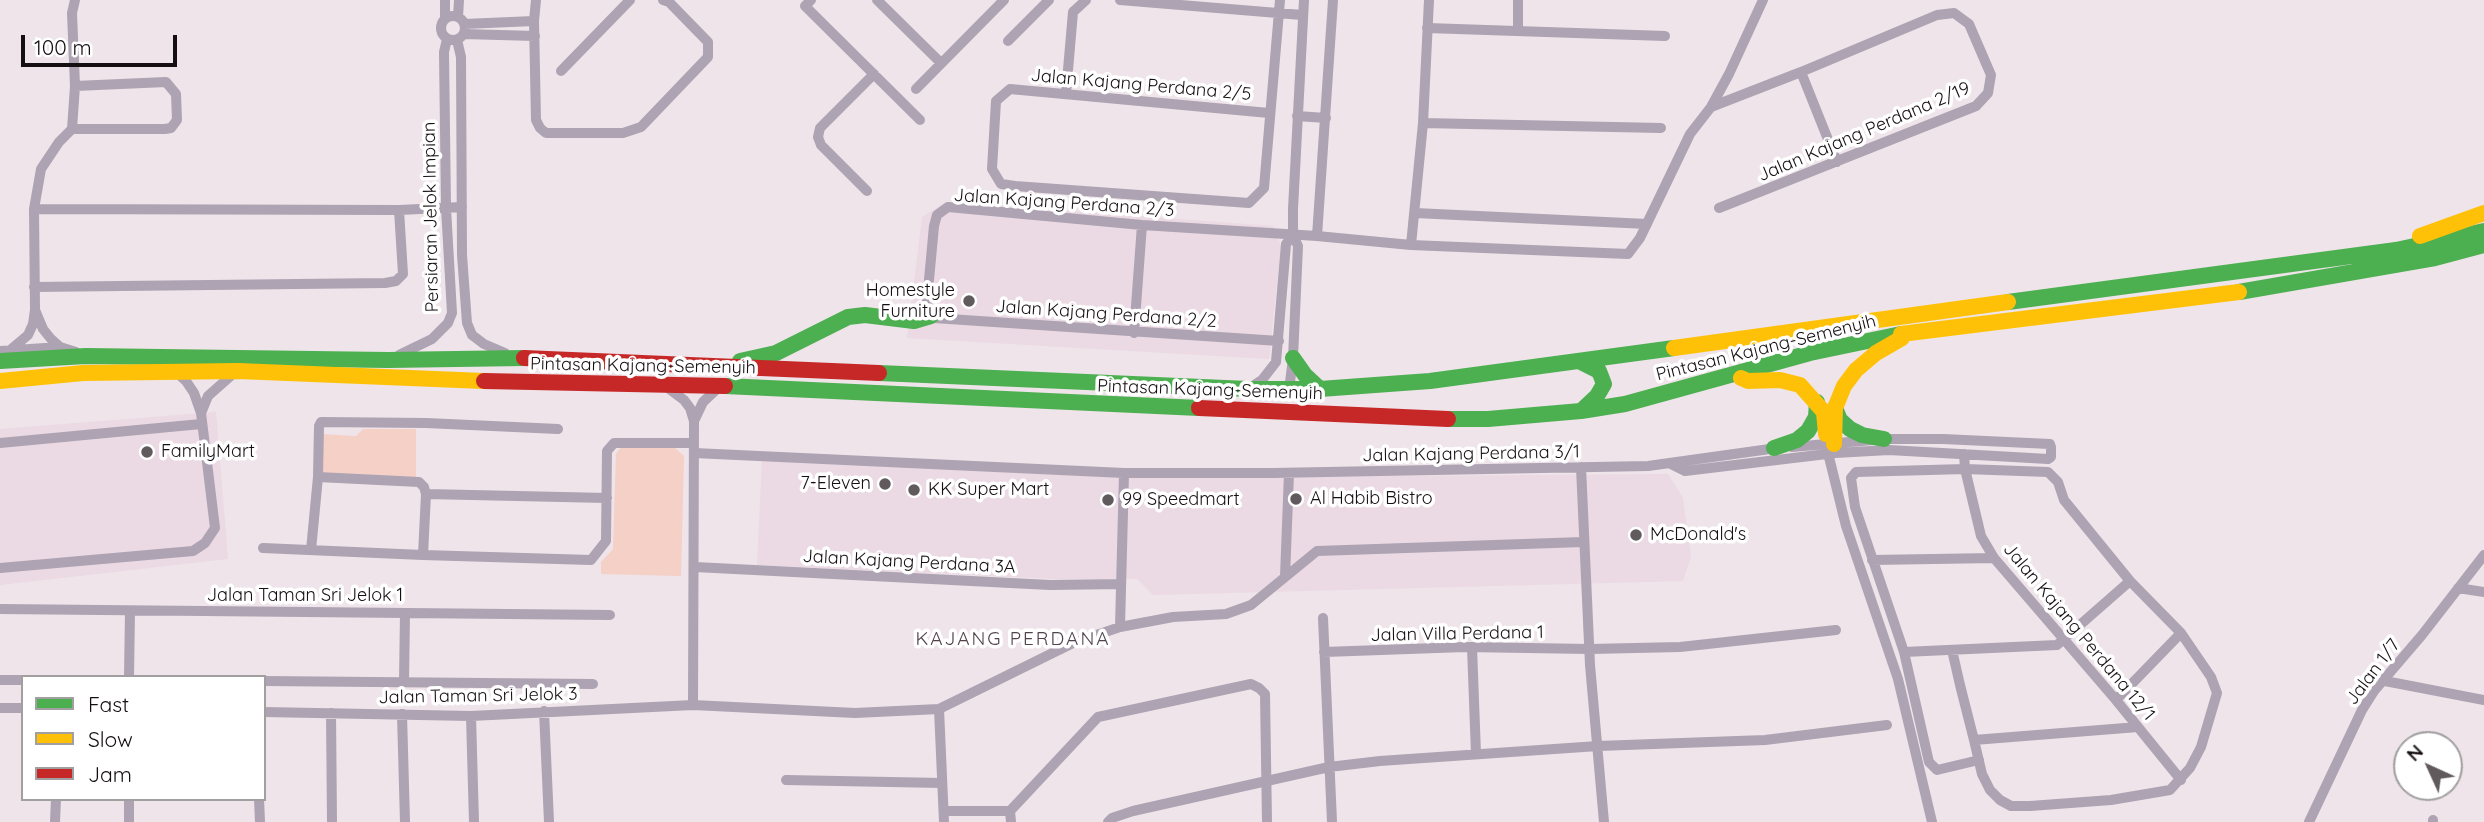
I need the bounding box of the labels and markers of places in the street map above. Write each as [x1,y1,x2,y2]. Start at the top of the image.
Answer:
place label: Homestyle Furniture [866,280,955,322]
marker: Homestyle Furniture [961,293,977,309]
place label: FamilyMart [161,441,255,463]
marker: FamilyMart [139,444,155,460]
place label: 7-Eleven [800,473,871,495]
marker: 7-Eleven [877,476,893,492]
place label: KK Super Mart [928,479,1049,501]
marker: KK Super Mart [906,482,922,498]
place label: Al Habib Bistro [1310,488,1433,510]
place label: 99 Speedmart [1122,489,1240,511]
marker: Al Habib Bistro [1288,491,1304,507]
marker: 99 Speedmart [1100,492,1116,508]
place label: McDonald's [1650,524,1746,546]
marker: McDonald's [1628,527,1644,543]

